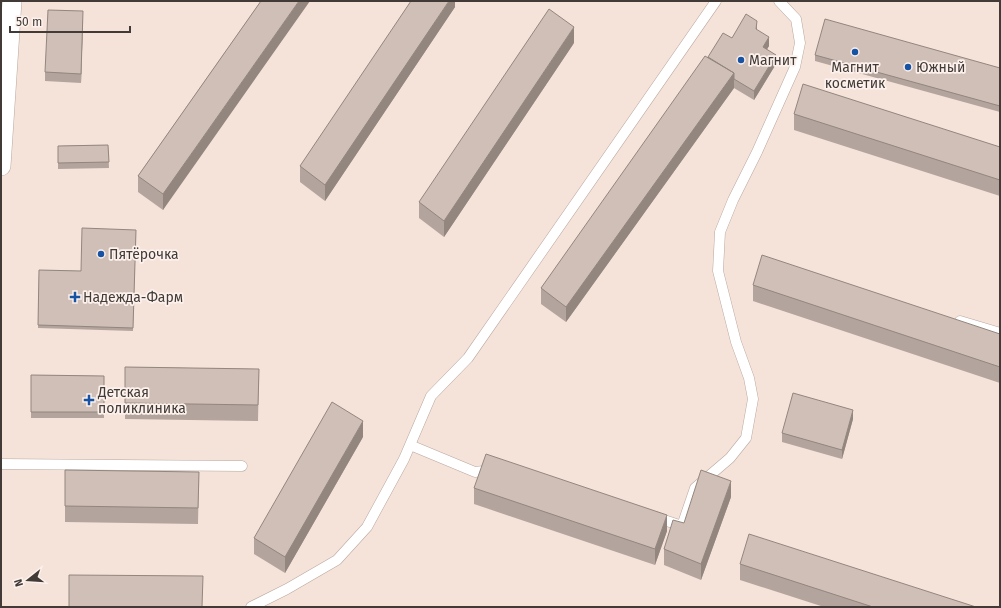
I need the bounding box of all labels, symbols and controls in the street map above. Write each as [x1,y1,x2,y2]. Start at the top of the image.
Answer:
scale bar [10,8,130,34]
text: 50 m [16,15,42,29]
marker: Магнит косметик [850,47,860,57]
place label: Магнит [749,52,797,69]
marker: Магнит [736,55,746,65]
place label: Магнит косметик [825,59,886,92]
place label: Южный [916,59,966,76]
marker: Южный [903,62,913,72]
place label: Пятёрочка [109,246,179,263]
marker: Пятёрочка [96,249,106,259]
place label: Надежда-Фарм [83,289,183,306]
marker: Надежда-Фарм [70,292,80,302]
place label: Детская поликлиника [97,384,186,417]
marker: Детская поликлиника [83,394,95,406]
north arrow [8,560,48,600]
text: N [12,577,26,588]

